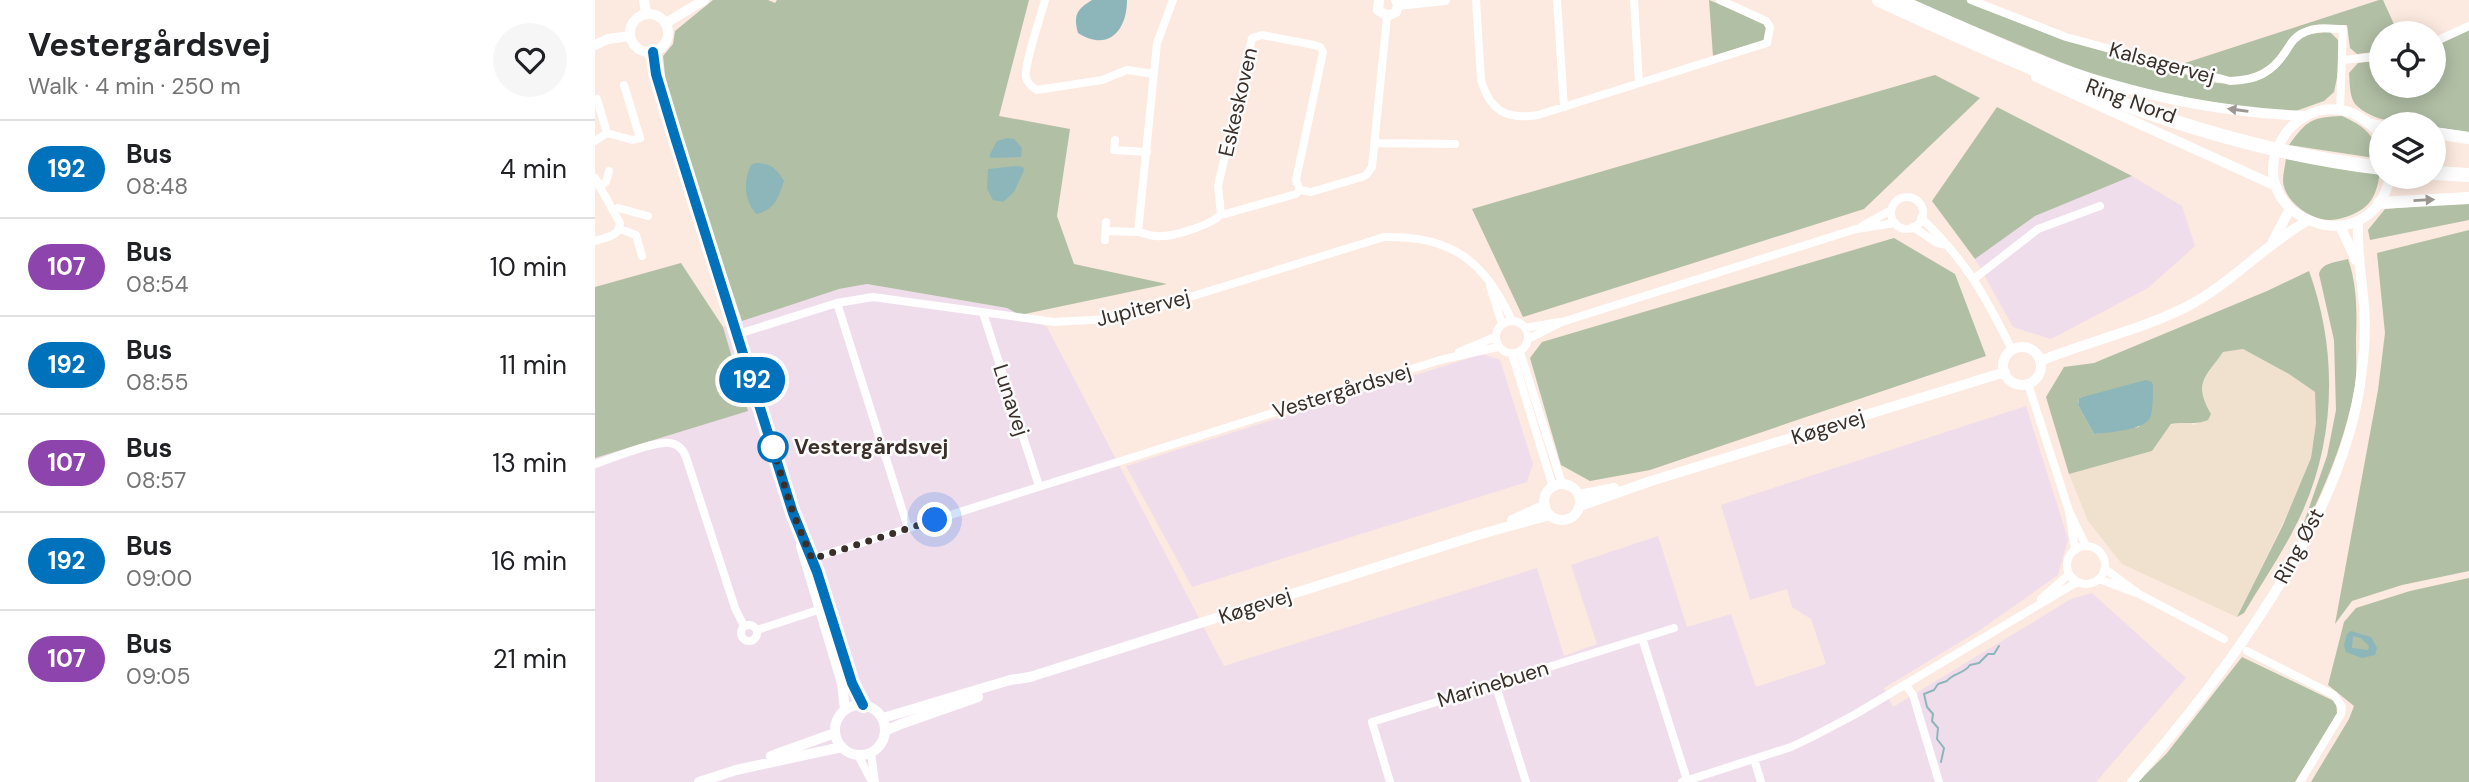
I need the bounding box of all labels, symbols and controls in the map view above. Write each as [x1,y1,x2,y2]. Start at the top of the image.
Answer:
map controls [2369,21,2446,189]
button: locate [2369,21,2446,98]
text: Vestergårdsvej [28,23,271,66]
button: heart [493,23,567,97]
street label: Kalsagervej [2106,35,2218,91]
street label: Eskeskoven [1212,45,1264,159]
text: Walk · 4 min · 250 m [28,71,241,101]
street label: Ring Nord [2082,72,2180,130]
one-way arrow [2227,105,2249,116]
button: layers [2369,112,2446,189]
text: Bus [126,137,172,171]
text: 4 min [500,152,567,186]
text: 192 [48,153,85,184]
text: 08:48 [126,171,188,201]
one-way arrow [2413,195,2435,206]
text: Bus [126,235,172,269]
text: 10 min [490,250,567,284]
text: 107 [47,251,86,282]
text: 08:54 [126,269,188,299]
street label: Jupitervej [1093,283,1193,333]
text: Bus [126,333,172,367]
text: 11 min [500,348,567,382]
text: 192 [48,349,85,380]
line badge: 192 [712,357,792,403]
street label: Vestergårdsvej [1269,357,1415,425]
street label: Lunavej [986,361,1036,439]
text: 192 [733,364,771,395]
text: 08:55 [126,367,188,397]
street label: Køgevej [1788,403,1868,451]
text: Bus [126,431,172,465]
marker: Vestergårdsvej [758,432,788,462]
place label: Vestergårdsvej [794,433,948,461]
text: 13 min [492,446,567,480]
text: 107 [47,447,86,478]
text: 08:57 [126,465,186,495]
your location [917,502,952,537]
street label: Ring Øst [2268,503,2330,589]
text: Bus [126,529,172,563]
text: 16 min [491,544,567,578]
text: 192 [48,545,85,576]
text: 09:00 [126,563,192,593]
street label: Køgevej [1215,581,1295,631]
text: Bus [126,627,172,661]
text: 21 min [493,642,567,676]
text: 107 [47,643,86,674]
street label: Marinebuen [1434,654,1552,714]
text: 09:05 [126,661,191,691]

